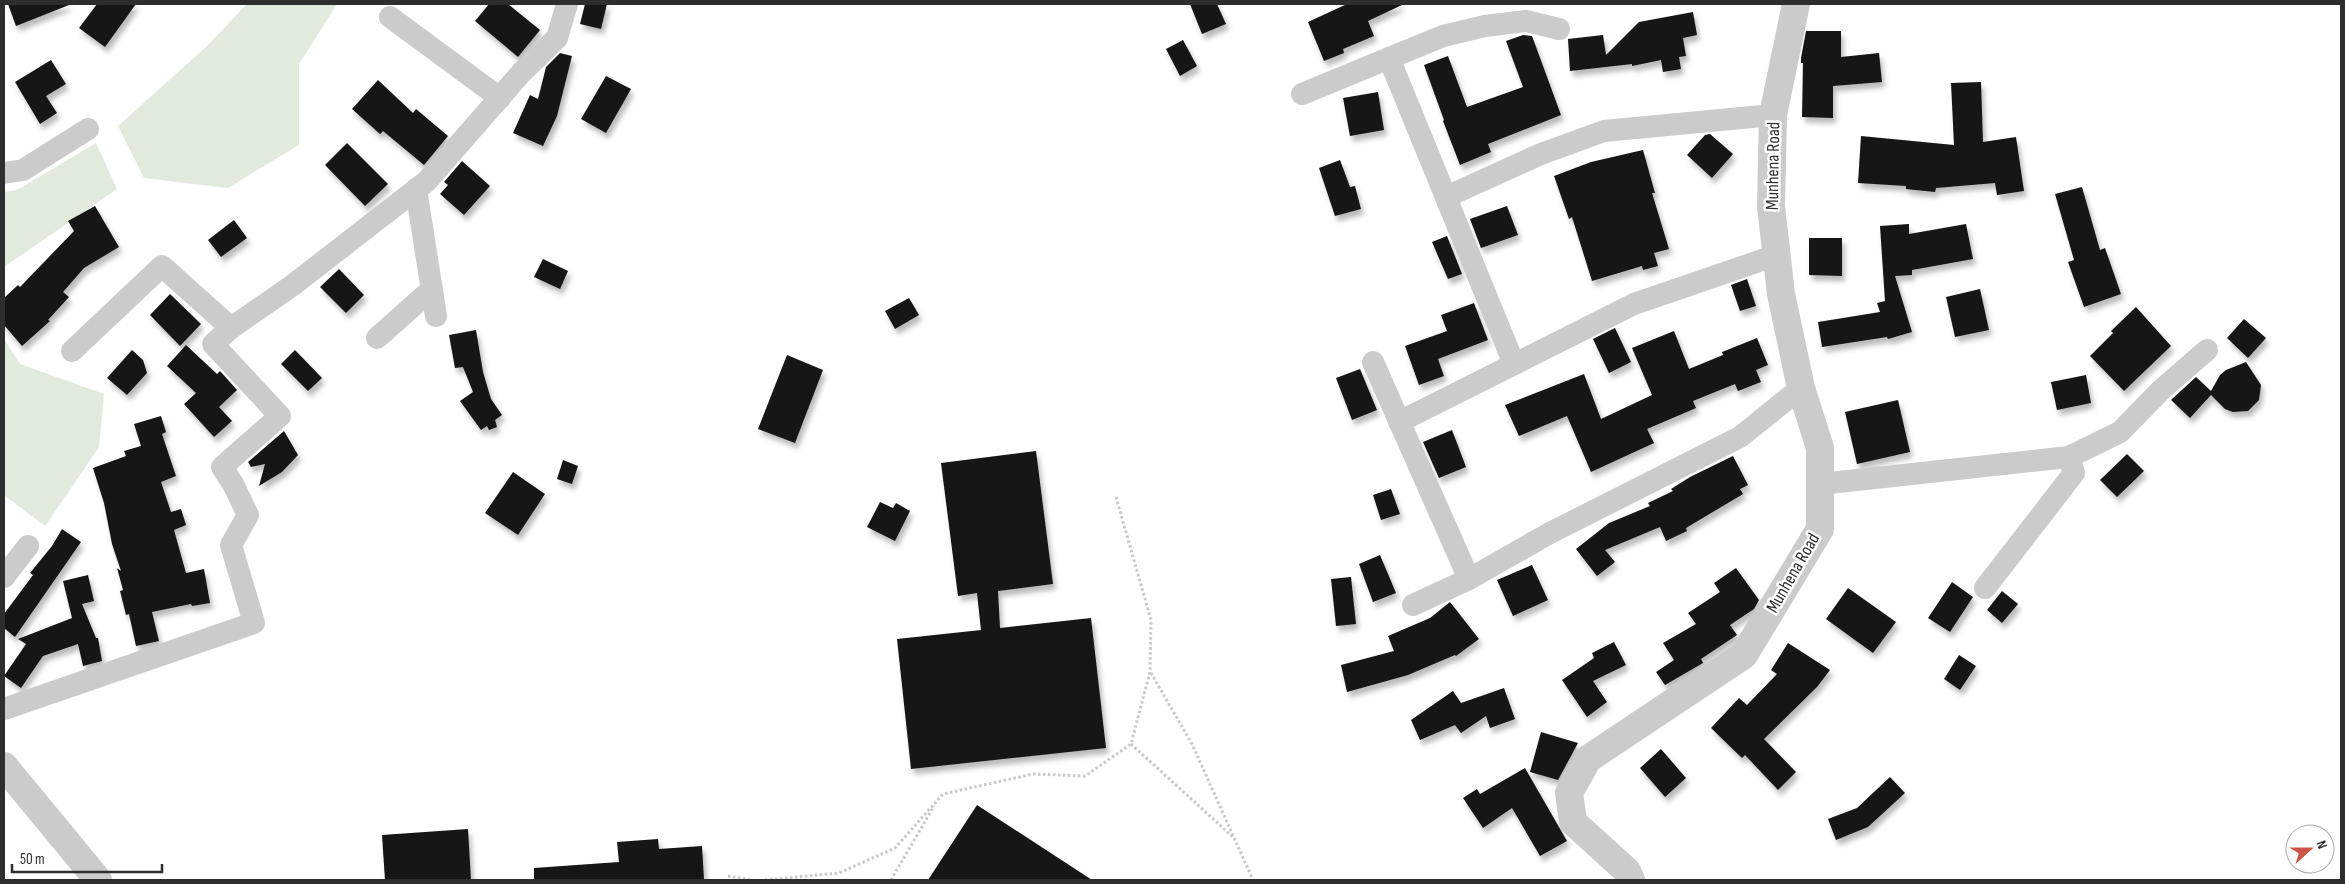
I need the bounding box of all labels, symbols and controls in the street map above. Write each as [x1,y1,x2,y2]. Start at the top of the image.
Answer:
street label: Munhena Road [1762,122,1784,210]
street label: Munhena Road [1762,529,1824,617]
north arrow [2285,824,2335,874]
text: N [2312,838,2331,851]
scale bar [12,842,162,874]
text: 50 m [20,850,45,869]

